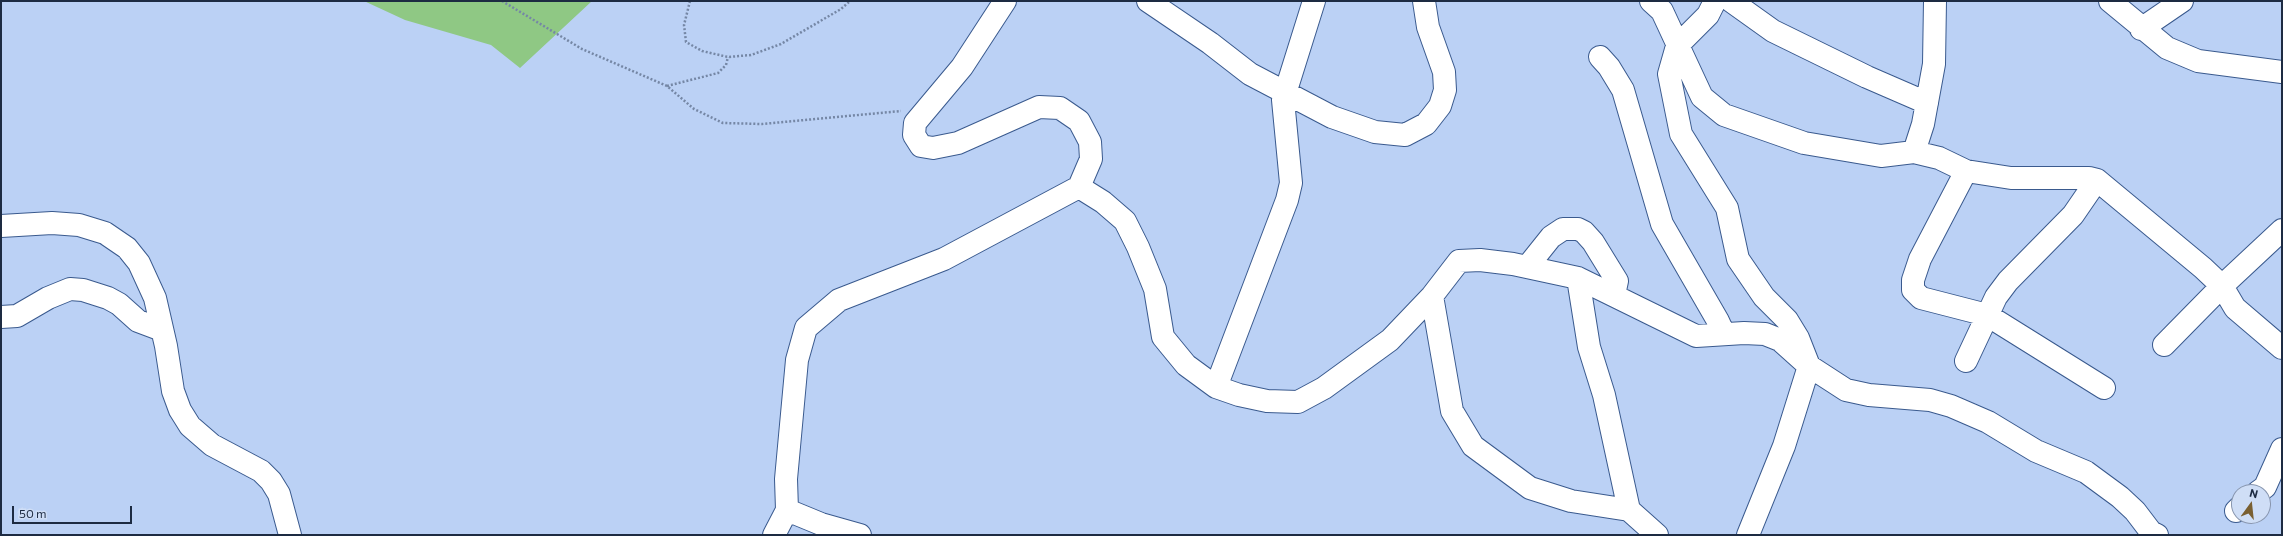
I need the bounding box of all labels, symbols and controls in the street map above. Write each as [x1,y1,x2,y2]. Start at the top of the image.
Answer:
north arrow [2231,484,2271,524]
text: N [2248,486,2260,500]
scale bar [14,498,134,524]
text: 50 m [19,506,47,520]

